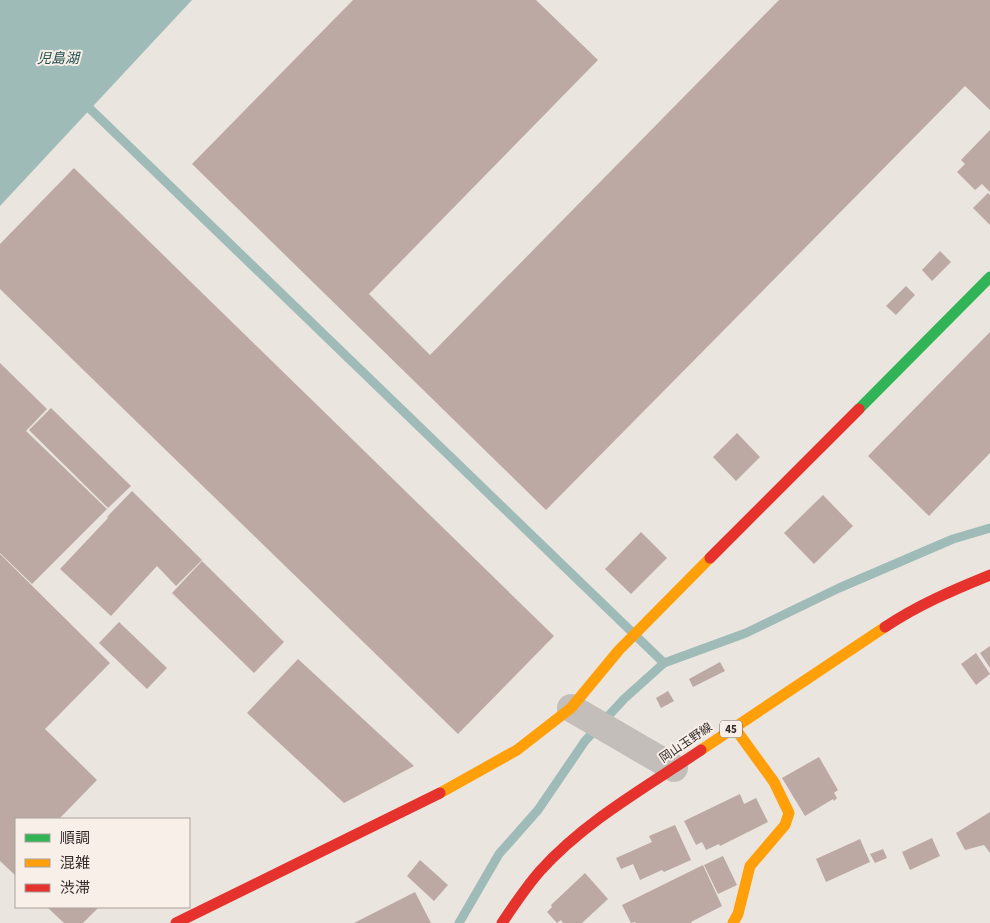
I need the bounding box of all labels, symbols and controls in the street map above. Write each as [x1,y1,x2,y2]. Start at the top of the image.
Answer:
water label: 児島湖 [37,49,81,69]
street label: 岡山玉野線 [656,719,716,767]
road number: 45 [720,721,742,738]
legend [15,818,190,908]
text: 順調 [60,828,90,849]
text: 混雑 [60,853,90,874]
text: 渋滞 [60,878,90,899]

